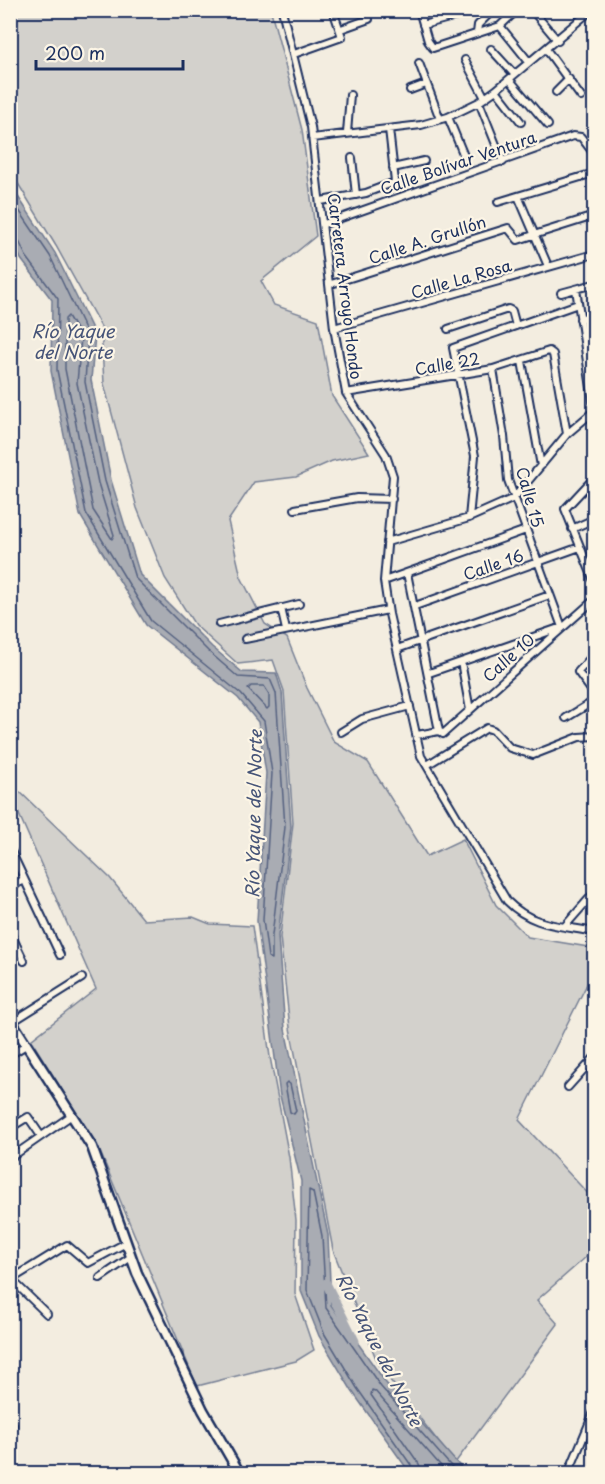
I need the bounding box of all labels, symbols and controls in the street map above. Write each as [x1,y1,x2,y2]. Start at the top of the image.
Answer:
scale bar [36,33,183,71]
text: 200 m [45,39,105,66]
street label: Calle Bolívar Ventura [377,124,539,200]
street label: Carretera Arroyo Hondo [323,191,369,381]
street label: Calle A. Grullón [365,209,489,269]
street label: Calle La Rosa [408,252,515,304]
water label: Río Yaque del Norte [31,317,116,365]
street label: Calle 22 [413,345,481,381]
street label: Calle 15 [511,464,551,530]
street label: Calle 16 [460,542,526,586]
street label: Calle 10 [477,627,539,687]
water label: Río Yaque del Norte [238,729,268,898]
water label: Río Yaque del Norte [330,1268,431,1431]

